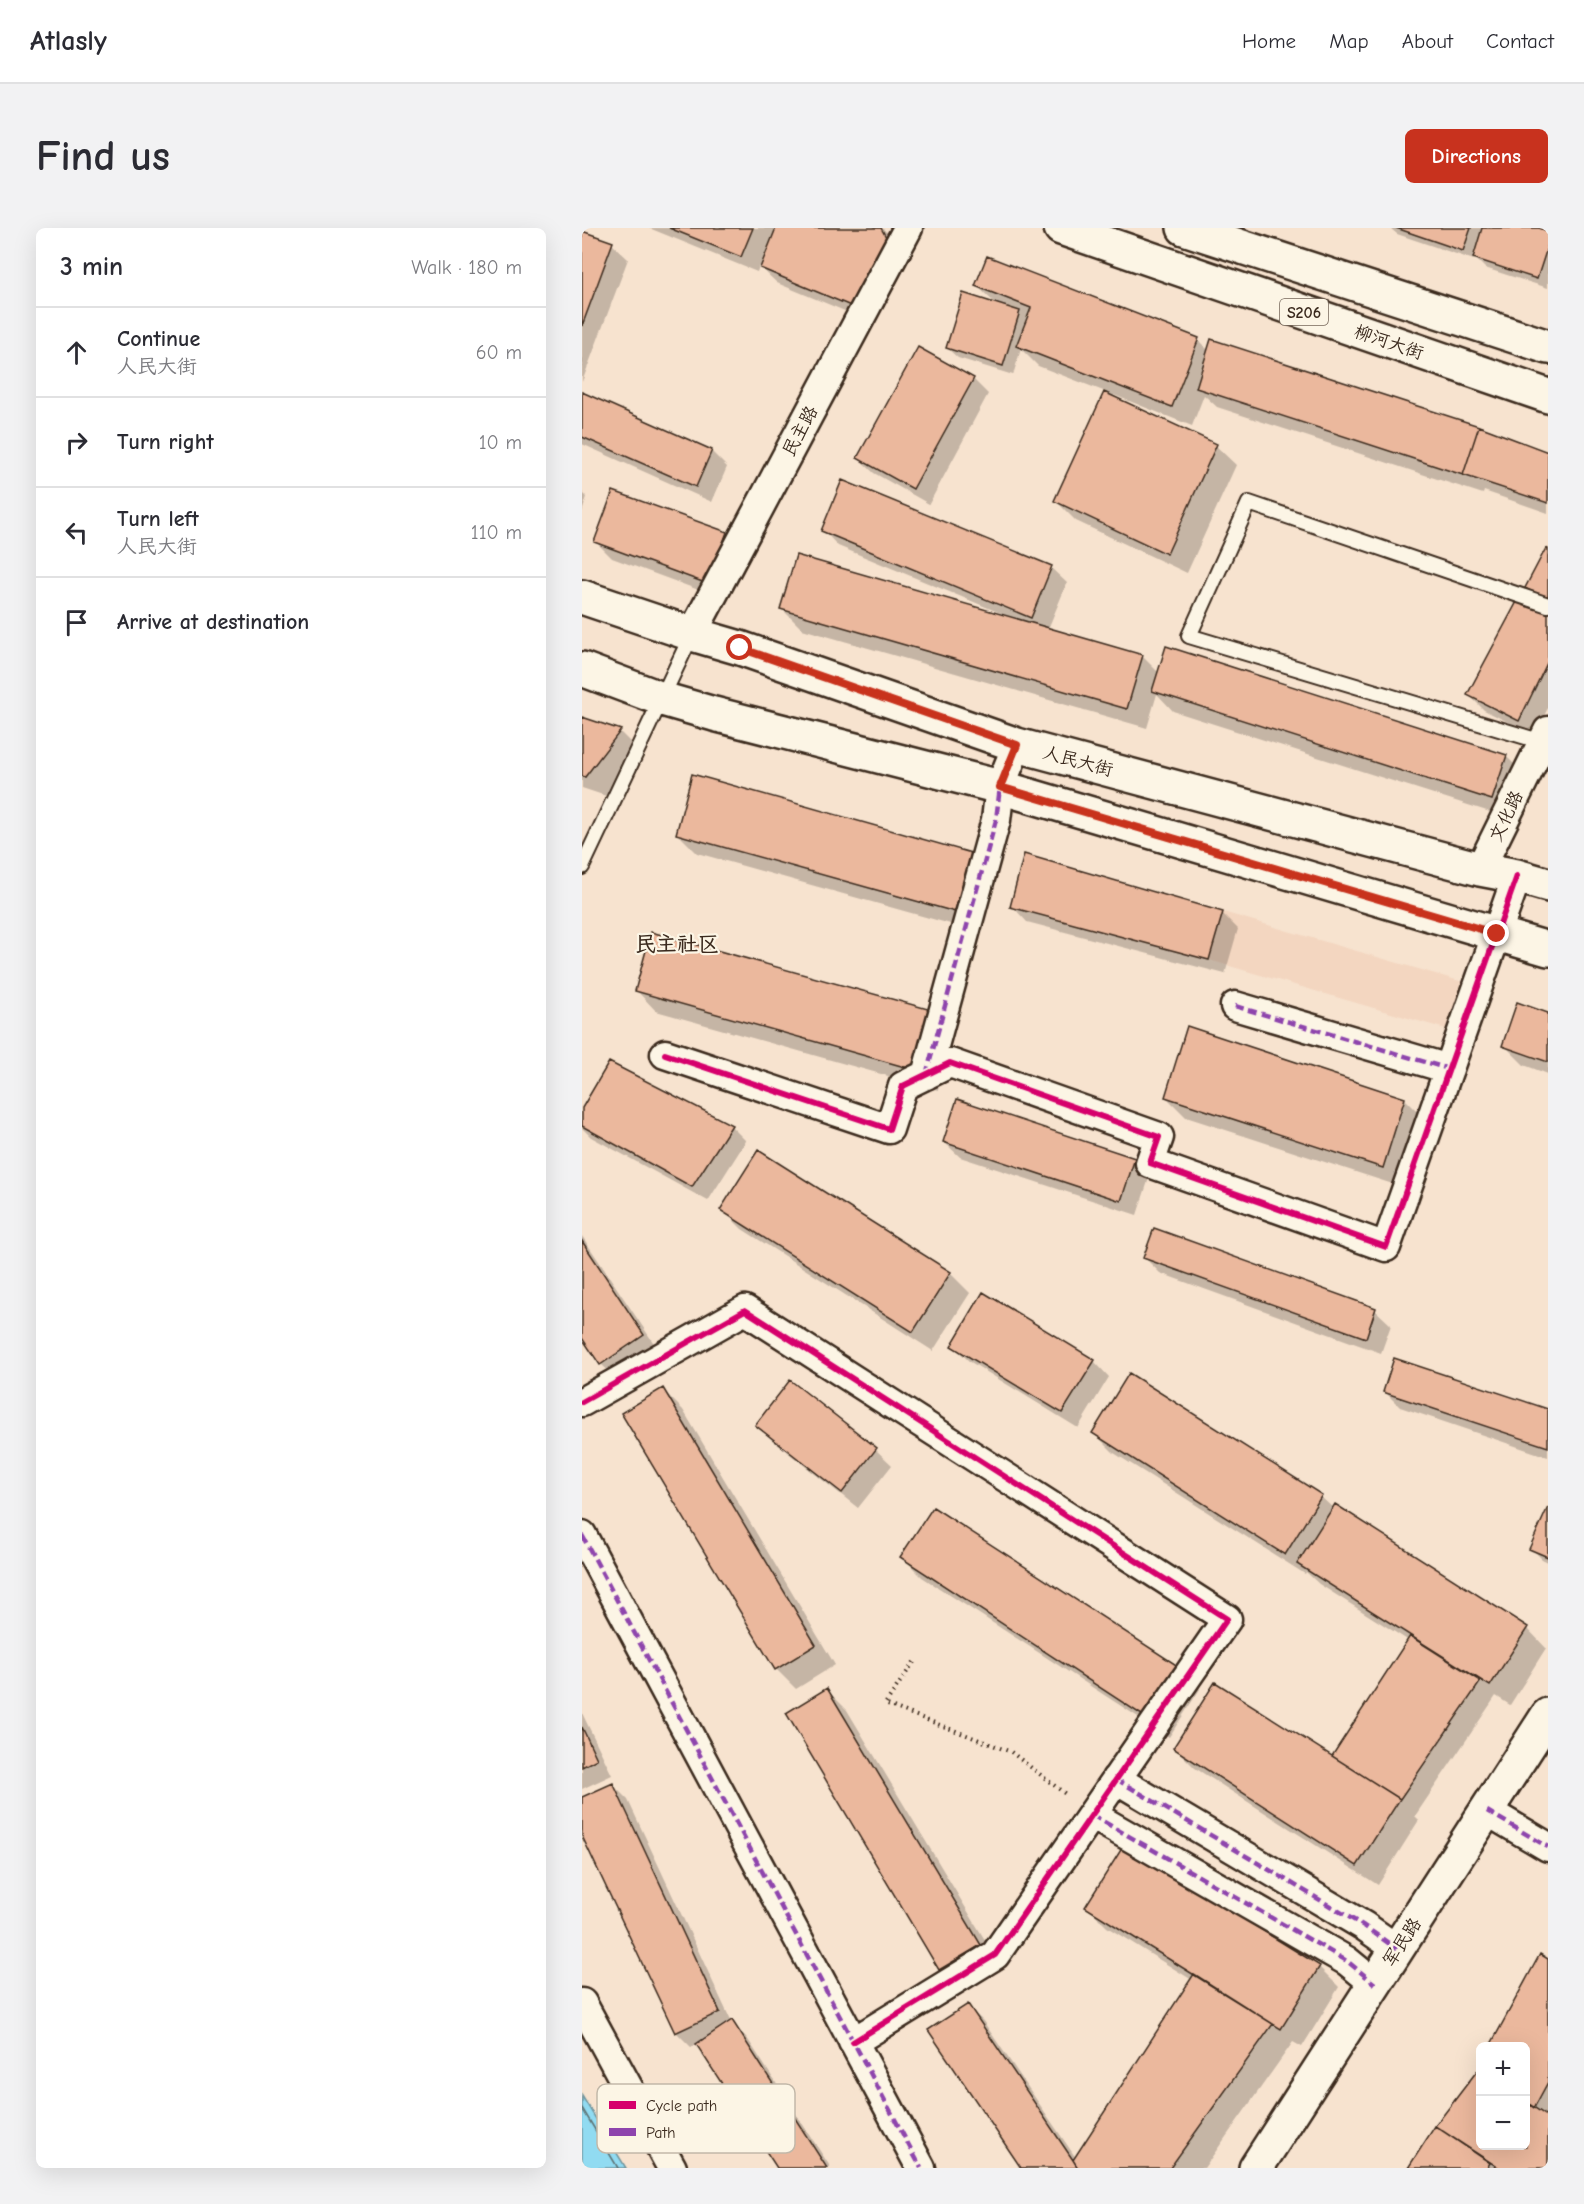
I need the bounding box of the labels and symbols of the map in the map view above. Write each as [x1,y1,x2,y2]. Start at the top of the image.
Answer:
road number: S206 [1280,299,1328,325]
street label: 柳河大街 [1351,321,1426,364]
street label: 民主路 [778,402,822,460]
route start [726,634,752,660]
street label: 人民大街 [1040,742,1115,781]
street label: 文化路 [1485,787,1528,845]
route end [1483,920,1509,946]
district label: 民主社区 [635,932,719,956]
street label: 军民路 [1379,1914,1426,1971]
legend [597,2084,795,2153]
text: Cycle path [646,2097,717,2115]
text: Path [646,2124,676,2142]

